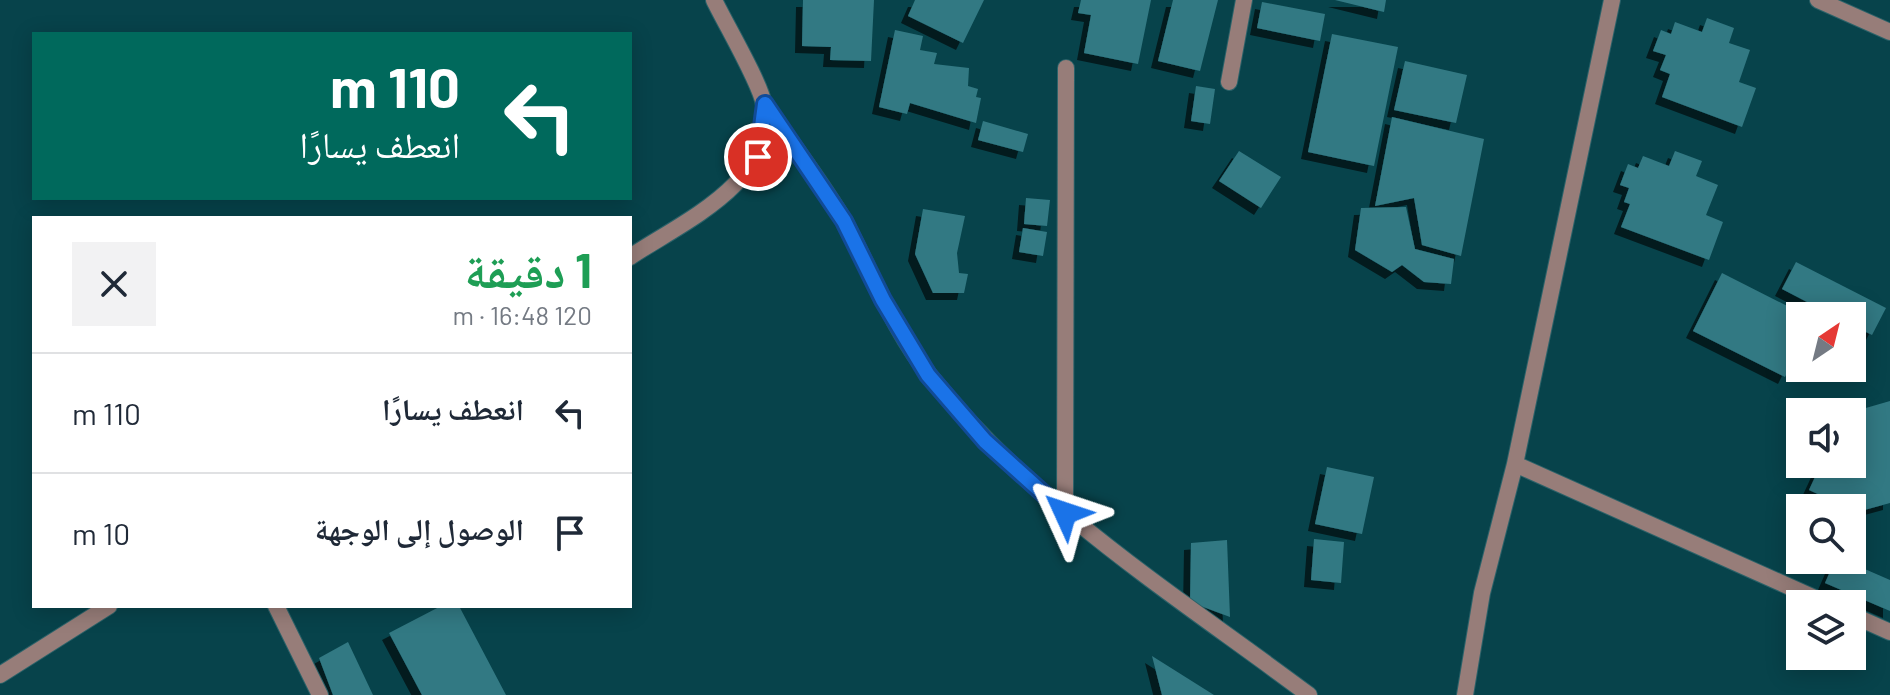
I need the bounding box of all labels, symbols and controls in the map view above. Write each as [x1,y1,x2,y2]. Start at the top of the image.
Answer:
text: 110 m [330,52,460,119]
icon: left [488,64,592,168]
text: انعطف يسارًا [300,122,460,165]
pin [724,123,792,191]
icon: arrive [736,135,780,179]
text: 1 دقيقة [465,240,592,298]
button: close [72,242,156,326]
text: 120 m · 16:48 [453,299,592,330]
north arrow [1786,302,1866,382]
map controls [1786,302,1866,670]
text: انعطف يسارًا [382,390,524,426]
icon: left [548,391,592,435]
text: 110 m [72,395,141,431]
button: sound [1786,398,1866,478]
position arrow [1023,471,1107,555]
button: search [1786,494,1866,574]
text: الوصول إلى الوجهة [315,510,524,546]
icon: arrive [548,511,592,555]
text: 10 m [72,515,130,551]
button: layers [1786,590,1866,670]

